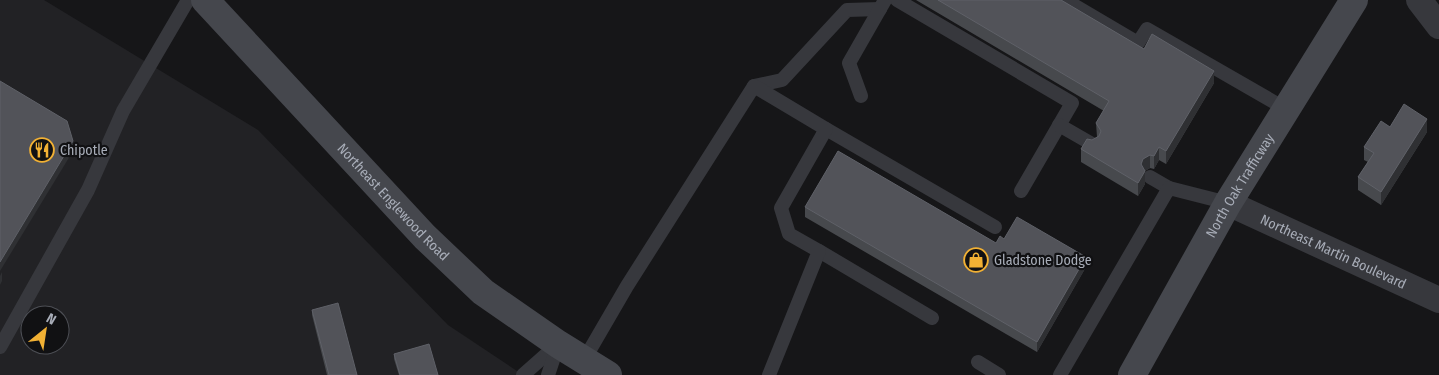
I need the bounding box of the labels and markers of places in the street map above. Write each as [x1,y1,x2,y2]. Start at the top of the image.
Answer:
restaurant icon: Chipotle [29,137,55,163]
place label: Chipotle [60,142,108,159]
shop icon: Gladstone Dodge [963,247,989,273]
place label: Gladstone Dodge [994,252,1092,269]

